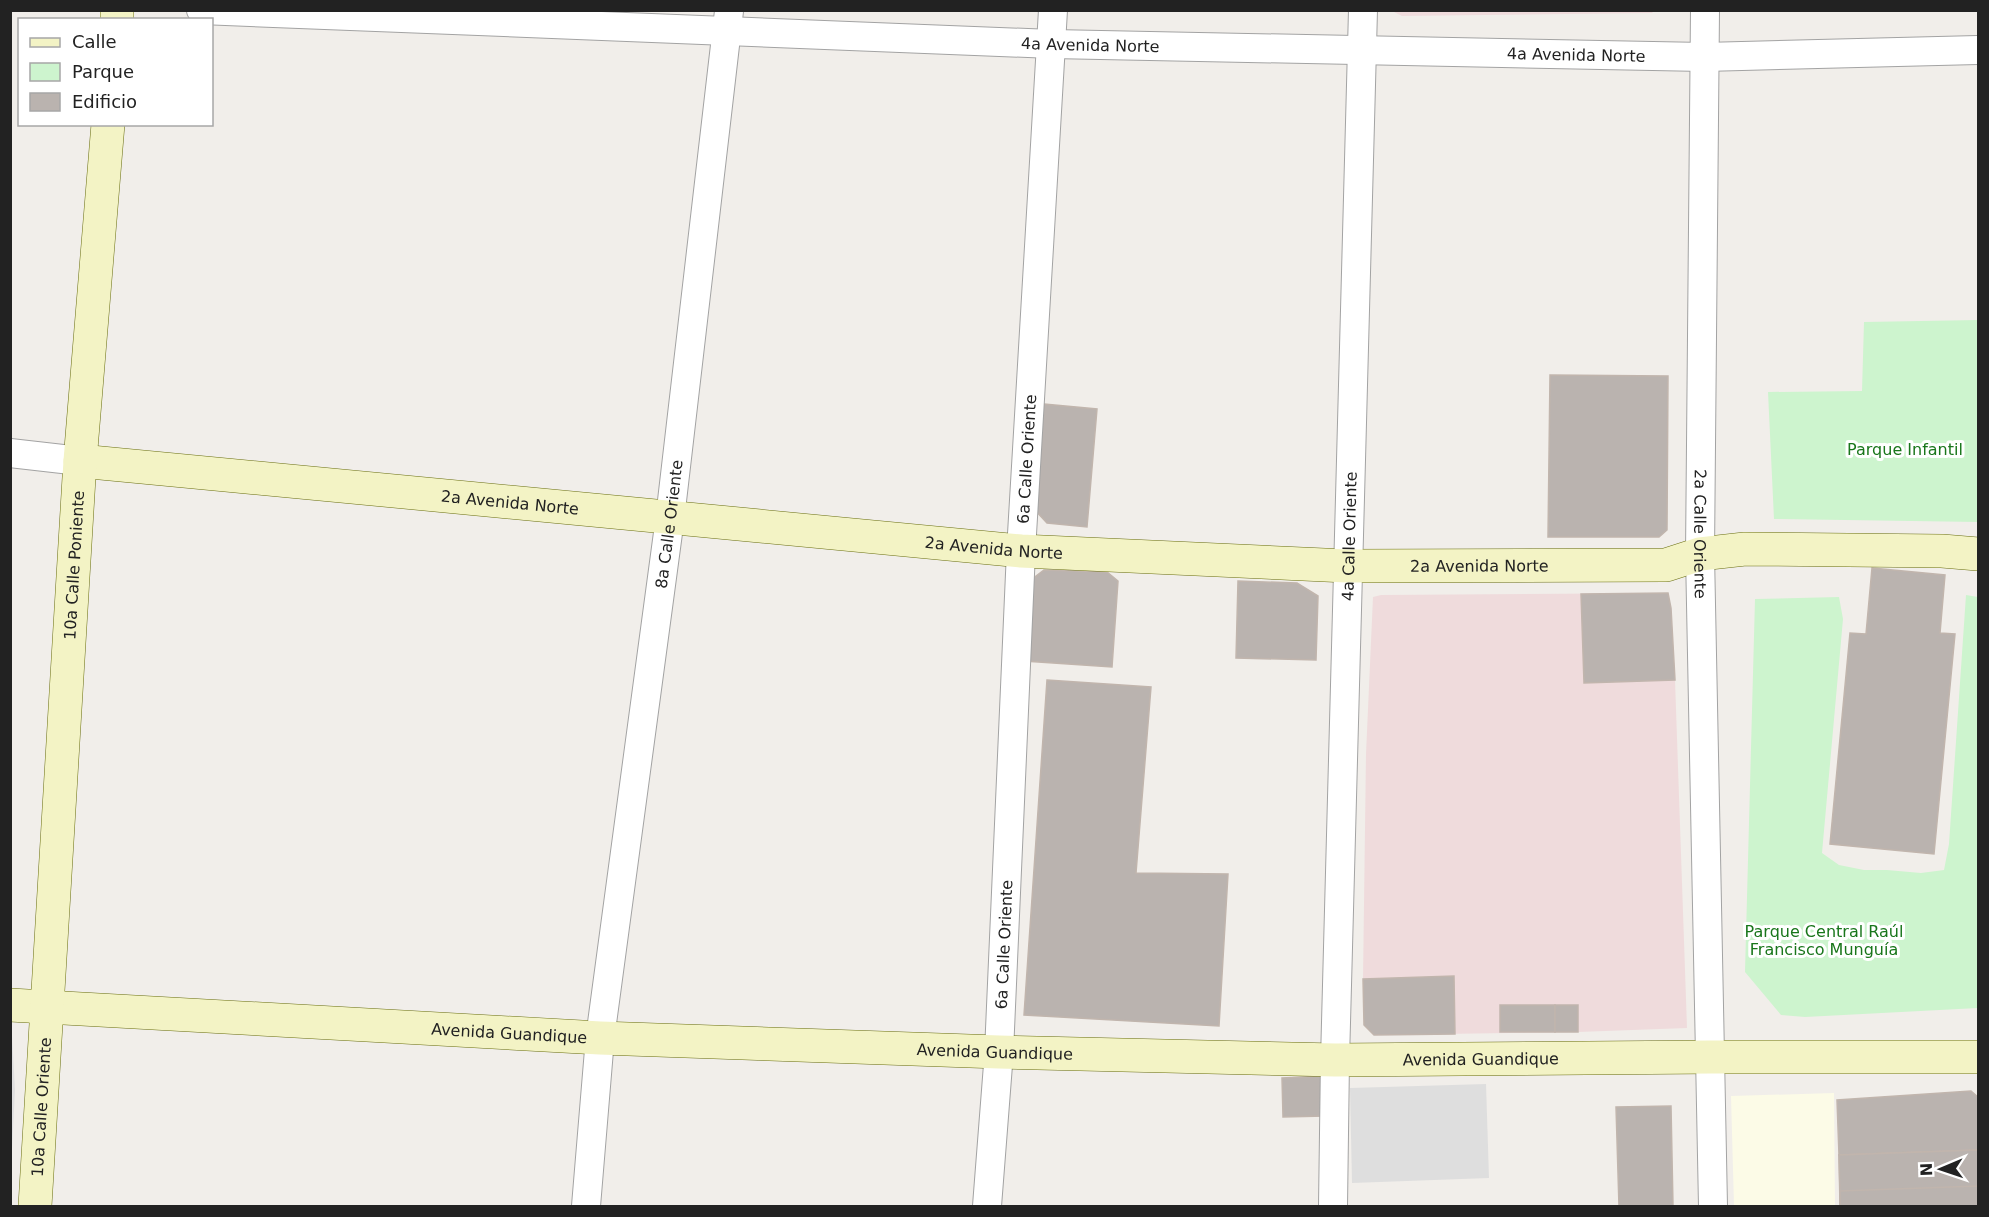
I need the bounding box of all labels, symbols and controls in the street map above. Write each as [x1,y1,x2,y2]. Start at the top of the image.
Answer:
legend [18,18,213,126]
text: Calle [72,31,117,52]
street label: 4a Avenida Norte [1021,33,1160,56]
street label: 4a Avenida Norte [1507,44,1646,65]
text: Parque [72,61,134,82]
text: Edificio [72,91,137,112]
street label: 6a Calle Oriente [1013,394,1040,524]
park label: Parque Infantil [1847,440,1963,459]
street label: 8a Calle Oriente [651,459,686,590]
street label: 2a Calle Oriente [1690,469,1710,599]
street label: 4a Calle Oriente [1338,471,1360,601]
street label: 2a Avenida Norte [440,486,580,518]
street label: 10a Calle Poniente [60,490,88,640]
street label: 2a Avenida Norte [924,532,1063,562]
street label: 2a Avenida Norte [1410,556,1549,575]
street label: 6a Calle Oriente [991,879,1016,1010]
park label: Parque Central Raúl Francisco Munguía [1745,922,1903,959]
street label: Avenida Guandique [431,1019,588,1047]
street label: 10a Calle Oriente [27,1037,55,1178]
street label: Avenida Guandique [916,1040,1073,1063]
street label: Avenida Guandique [1403,1049,1559,1069]
north arrow [1911,1139,1971,1199]
text: N [1917,1162,1936,1177]

